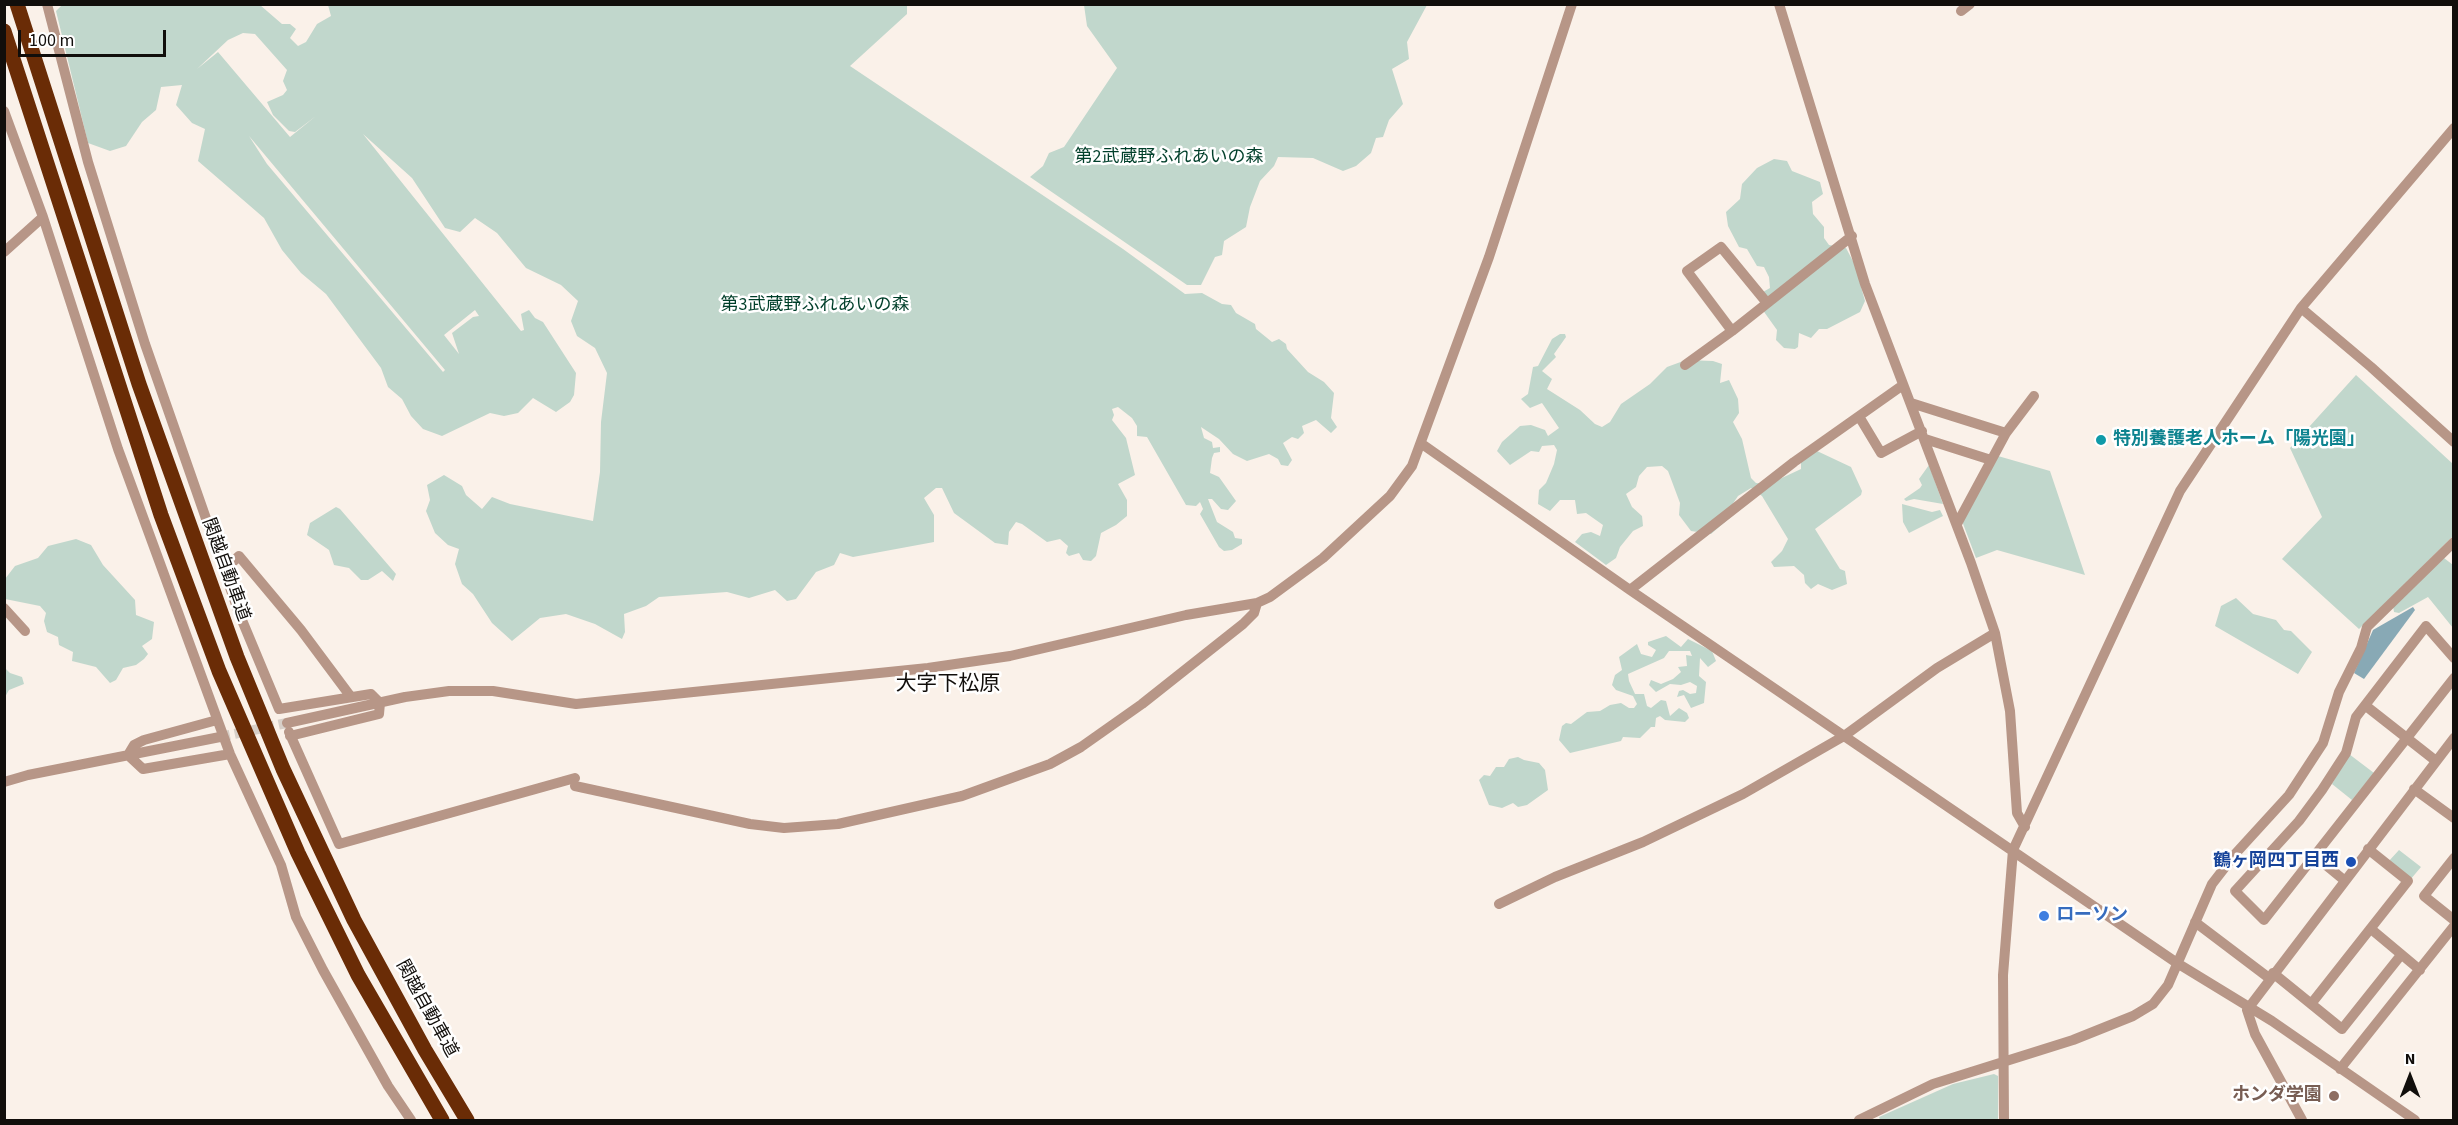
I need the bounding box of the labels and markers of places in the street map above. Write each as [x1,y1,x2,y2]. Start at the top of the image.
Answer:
place label: 特別養護老人ホーム「陽光園」 [2113,429,2365,451]
marker: 特別養護老人ホーム「陽光園」 [2094,433,2108,447]
place label: 鶴ヶ岡四丁目西 [2213,851,2339,873]
marker: 鶴ヶ岡四丁目西 [2344,855,2358,869]
place label: ローソン [2056,905,2128,927]
marker: ローソン [2037,909,2051,923]
place label: ホンダ学園 [2232,1085,2322,1107]
marker: ホンダ学園 [2327,1089,2341,1103]

